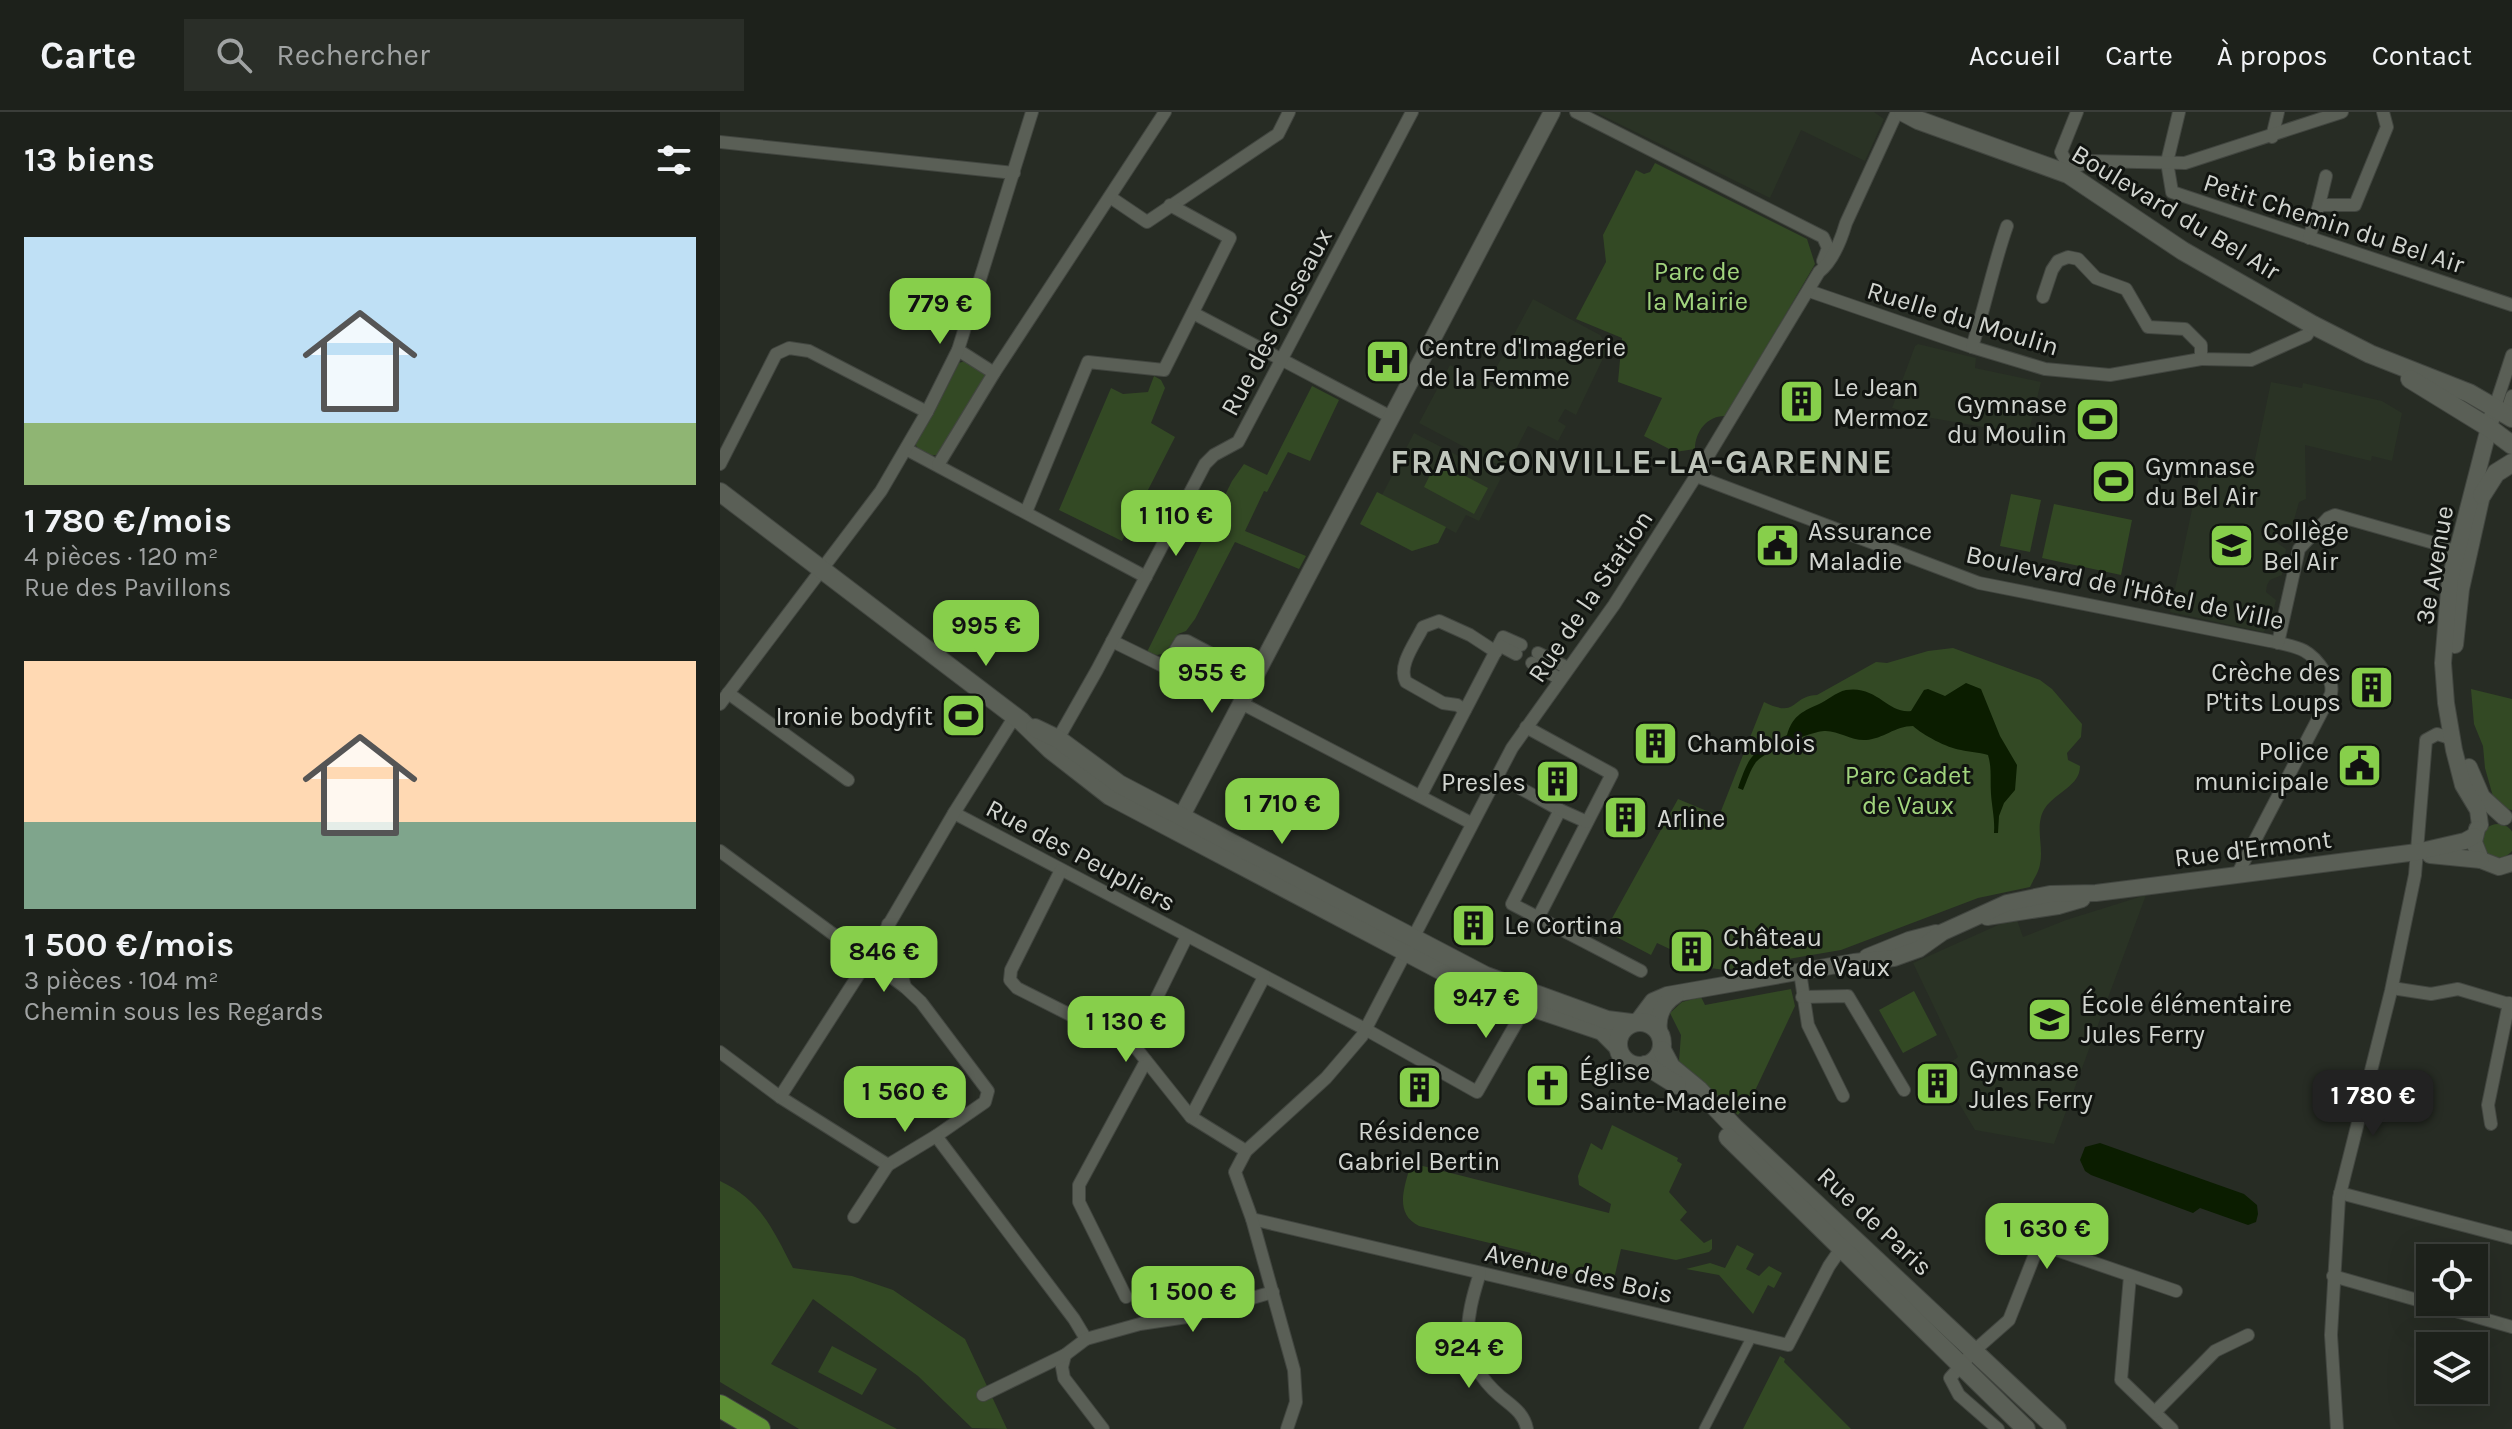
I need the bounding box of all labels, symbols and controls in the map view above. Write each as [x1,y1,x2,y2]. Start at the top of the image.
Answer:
search box [184,19,744,91]
text: Carte [40,33,136,78]
icon: search [212,33,256,77]
text: Rechercher [276,37,430,73]
text: Accueil [1969,39,2061,72]
text: Carte [2105,39,2173,72]
text: À propos [2217,39,2328,72]
text: Contact [2372,39,2472,72]
icon: filters [652,138,696,182]
street label: Boulevard du Bel Air [2066,138,2286,287]
text: 13 biens [24,140,155,180]
street label: Petit Chemin du Bel Air [2199,167,2469,281]
street label: Rue des Closeaux [1214,223,1339,421]
park label: Parc de la Mairie [1646,256,1748,317]
street label: Ruelle du Moulin [1863,275,2063,362]
pin: 779 € [884,278,996,346]
text: 779 € [908,288,972,319]
icon: home [288,289,432,433]
place label: Centre d'Imagerie de la Femme [1419,332,1626,393]
hospital icon: Centre d'Imagerie de la Femme [1364,338,1412,386]
place label: Le Jean Mermoz [1833,372,1929,433]
building icon: Le Jean Mermoz [1778,378,1826,426]
place label: Gymnase du Moulin [1947,389,2067,450]
sports icon: Gymnase du Moulin [2074,395,2122,443]
district label: FRANCONVILLE-LA-GARENNE [1390,442,1894,482]
place label: Gymnase du Bel Air [2145,451,2258,512]
sports icon: Gymnase du Bel Air [2090,457,2138,505]
pin: 1 110 € [1102,490,1250,558]
text: 1 110 € [1139,500,1213,531]
text: 1 780 €/mois [24,501,232,541]
street label: 3e Avenue [2409,503,2460,627]
street label: Rue de la Station [1521,504,1659,688]
place label: Assurance Maladie [1808,516,1932,577]
place label: Collège Bel Air [2263,516,2349,577]
public building icon: Assurance Maladie [1753,522,1801,570]
school or university icon: Collège Bel Air [2208,522,2256,570]
street label: Boulevard de l'Hôtel de Ville [1963,539,2287,636]
text: 4 pièces · 120 m² [24,541,218,572]
text: Rue des Pavillons [24,572,231,603]
pin: 995 € [930,600,1042,668]
text: 995 € [951,610,1021,641]
pin: 955 € [1156,647,1268,715]
text: 955 € [1177,657,1247,688]
place label: Crèche des P'tits Loups [2205,657,2341,718]
building icon: Crèche des P'tits Loups [2348,663,2396,711]
sports icon: Ironie bodyfit [940,692,988,740]
place label: Ironie bodyfit [776,701,933,732]
icon: home [288,713,432,857]
building icon: Chamblois [1632,719,1680,767]
place label: Chamblois [1687,728,1816,759]
place label: Police municipale [2194,736,2329,797]
public building icon: Police municipale [2336,742,2384,790]
building icon: Presles [1533,758,1581,806]
park label: Parc Cadet de Vaux [1845,760,1971,821]
place label: Presles [1441,767,1526,798]
pin: 1 710 € [1208,778,1356,846]
text: 1 710 € [1243,788,1321,819]
street label: Rue des Peupliers [981,792,1181,918]
building icon: Arline [1602,794,1650,842]
place label: Arline [1657,803,1725,834]
street label: Rue d'Ermont [2173,823,2334,874]
building icon: Le Cortina [1449,901,1497,949]
place label: Le Cortina [1504,910,1623,941]
place label: Château Cadet de Vaux [1723,922,1890,983]
text: 1 500 €/mois [24,925,234,965]
pin: 846 € [828,926,940,994]
building icon: Château Cadet de Vaux [1668,928,1716,976]
text: 846 € [848,936,920,967]
text: 3 pièces · 104 m² [24,965,219,996]
pin: 947 € [1430,972,1542,1040]
text: 947 € [1452,982,1520,1013]
place label: École élémentaire Jules Ferry [2081,988,2292,1050]
school or university icon: École élémentaire Jules Ferry [2026,995,2074,1043]
text: Chemin sous les Regards [24,996,324,1027]
pin: 1 130 € [1052,996,1200,1064]
text: 1 130 € [1086,1006,1166,1037]
place label: Gymnase Jules Ferry [1969,1054,2093,1115]
place label: Église Sainte-Madeleine [1579,1055,1787,1117]
building icon: Gymnase Jules Ferry [1914,1060,1962,1108]
church icon: Église Sainte-Madeleine [1524,1062,1572,1110]
building icon: Résidence Gabriel Bertin [1395,1064,1443,1112]
pin: 1 560 € [831,1066,979,1134]
pin: 1 780 € [2299,1070,2447,1138]
text: 1 560 € [862,1076,948,1107]
text: 1 780 € [2330,1080,2416,1111]
place label: Résidence Gabriel Bertin [1338,1116,1500,1177]
street label: Rue de Paris [1811,1160,1938,1282]
pin: 1 630 € [1973,1203,2121,1271]
text: 1 630 € [2003,1213,2091,1244]
street label: Avenue des Bois [1482,1237,1676,1310]
map controls [2416,1244,2488,1404]
button: locate [2416,1244,2488,1316]
pin: 1 500 € [1119,1266,1267,1334]
text: 1 500 € [1150,1276,1236,1307]
pin: 924 € [1413,1322,1525,1390]
text: 924 € [1434,1332,1504,1363]
button: layers [2416,1332,2488,1404]

